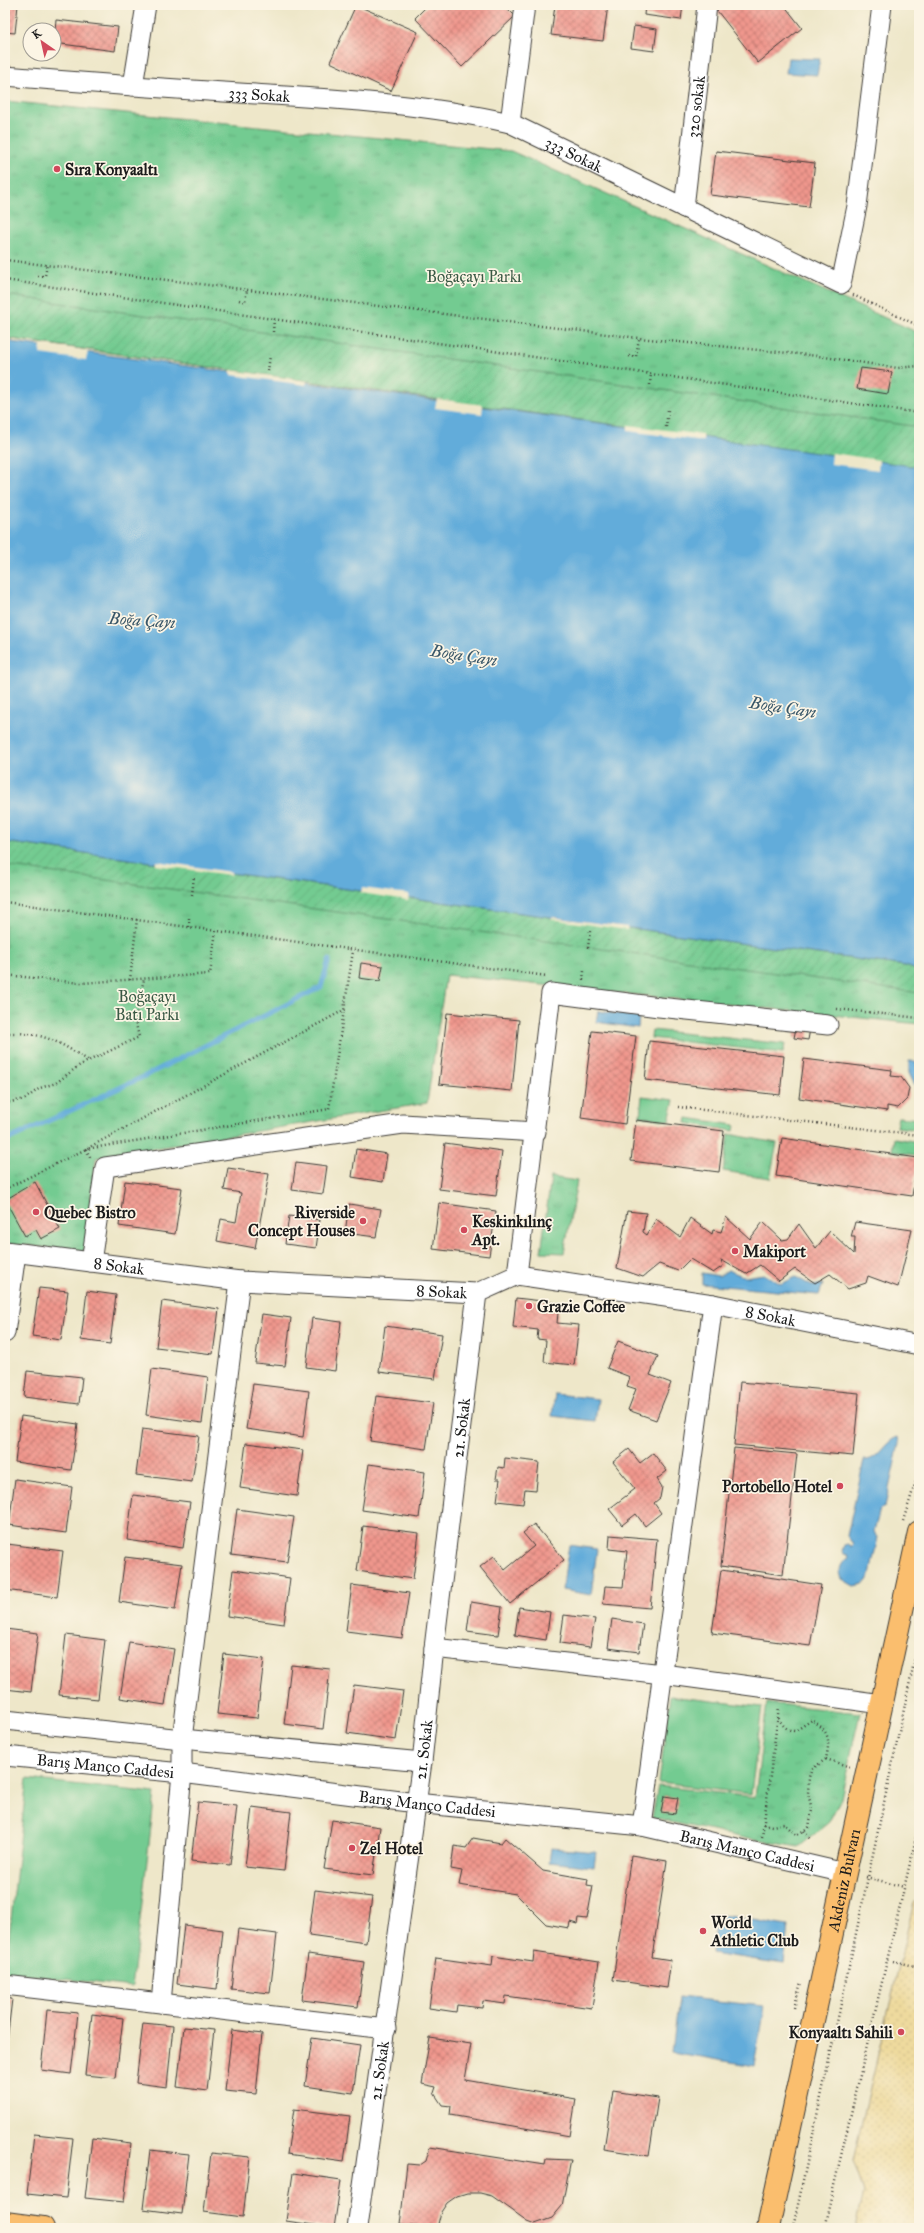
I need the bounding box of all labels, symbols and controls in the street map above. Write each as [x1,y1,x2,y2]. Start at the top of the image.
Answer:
north arrow [22,22,62,62]
text: K [30,26,45,42]
street label: 320 sokak [683,74,709,139]
street label: 333 Sokak [228,83,291,106]
street label: 333 Sokak [542,133,606,177]
place label: Sıra Konyaaltı [65,160,158,180]
marker: Sıra Konyaaltı [52,164,62,174]
park label: Boğaçayı Parkı [427,267,522,287]
water label: Boğa Çayı [107,608,176,633]
water label: Boğa Çayı [428,640,499,671]
water label: Boğa Çayı [747,692,818,723]
park label: Boğaçayı Batı Parkı [115,987,180,1024]
place label: Quebec Bistro [44,1203,136,1223]
place label: Riverside Concept Houses [248,1203,355,1241]
marker: Quebec Bistro [31,1207,41,1217]
place label: Keskinkılınç Apt. [471,1212,552,1250]
marker: Riverside Concept Houses [358,1216,368,1226]
marker: Keskinkılınç Apt. [459,1225,469,1235]
place label: Makiport [743,1242,806,1262]
marker: Makiport [730,1246,740,1256]
street label: 8 Sokak [93,1253,146,1279]
street label: 8 Sokak [416,1281,468,1303]
place label: Grazie Coffee [537,1297,626,1316]
marker: Grazie Coffee [524,1301,534,1311]
street label: 8 Sokak [744,1302,798,1330]
street label: 21. Sokak [448,1396,474,1459]
place label: Portobello Hotel [722,1477,833,1496]
marker: Portobello Hotel [835,1481,845,1491]
street label: 21. Sokak [411,1718,436,1781]
street label: Barış Manço Caddesi [36,1750,176,1782]
street label: Barış Manço Caddesi [357,1787,497,1821]
street label: Barış Manço Caddesi [678,1826,817,1876]
street label: Akdeniz Bulvarı [823,1826,864,1934]
place label: Zel Hotel [360,1839,424,1858]
marker: Zel Hotel [347,1843,357,1853]
place label: World Athletic Club [710,1913,799,1950]
marker: World Athletic Club [698,1926,708,1936]
place label: Konyaaltı Sahili [789,2023,894,2043]
marker: Konyaaltı Sahili [896,2027,906,2037]
street label: 21. Sokak [366,2039,393,2102]

